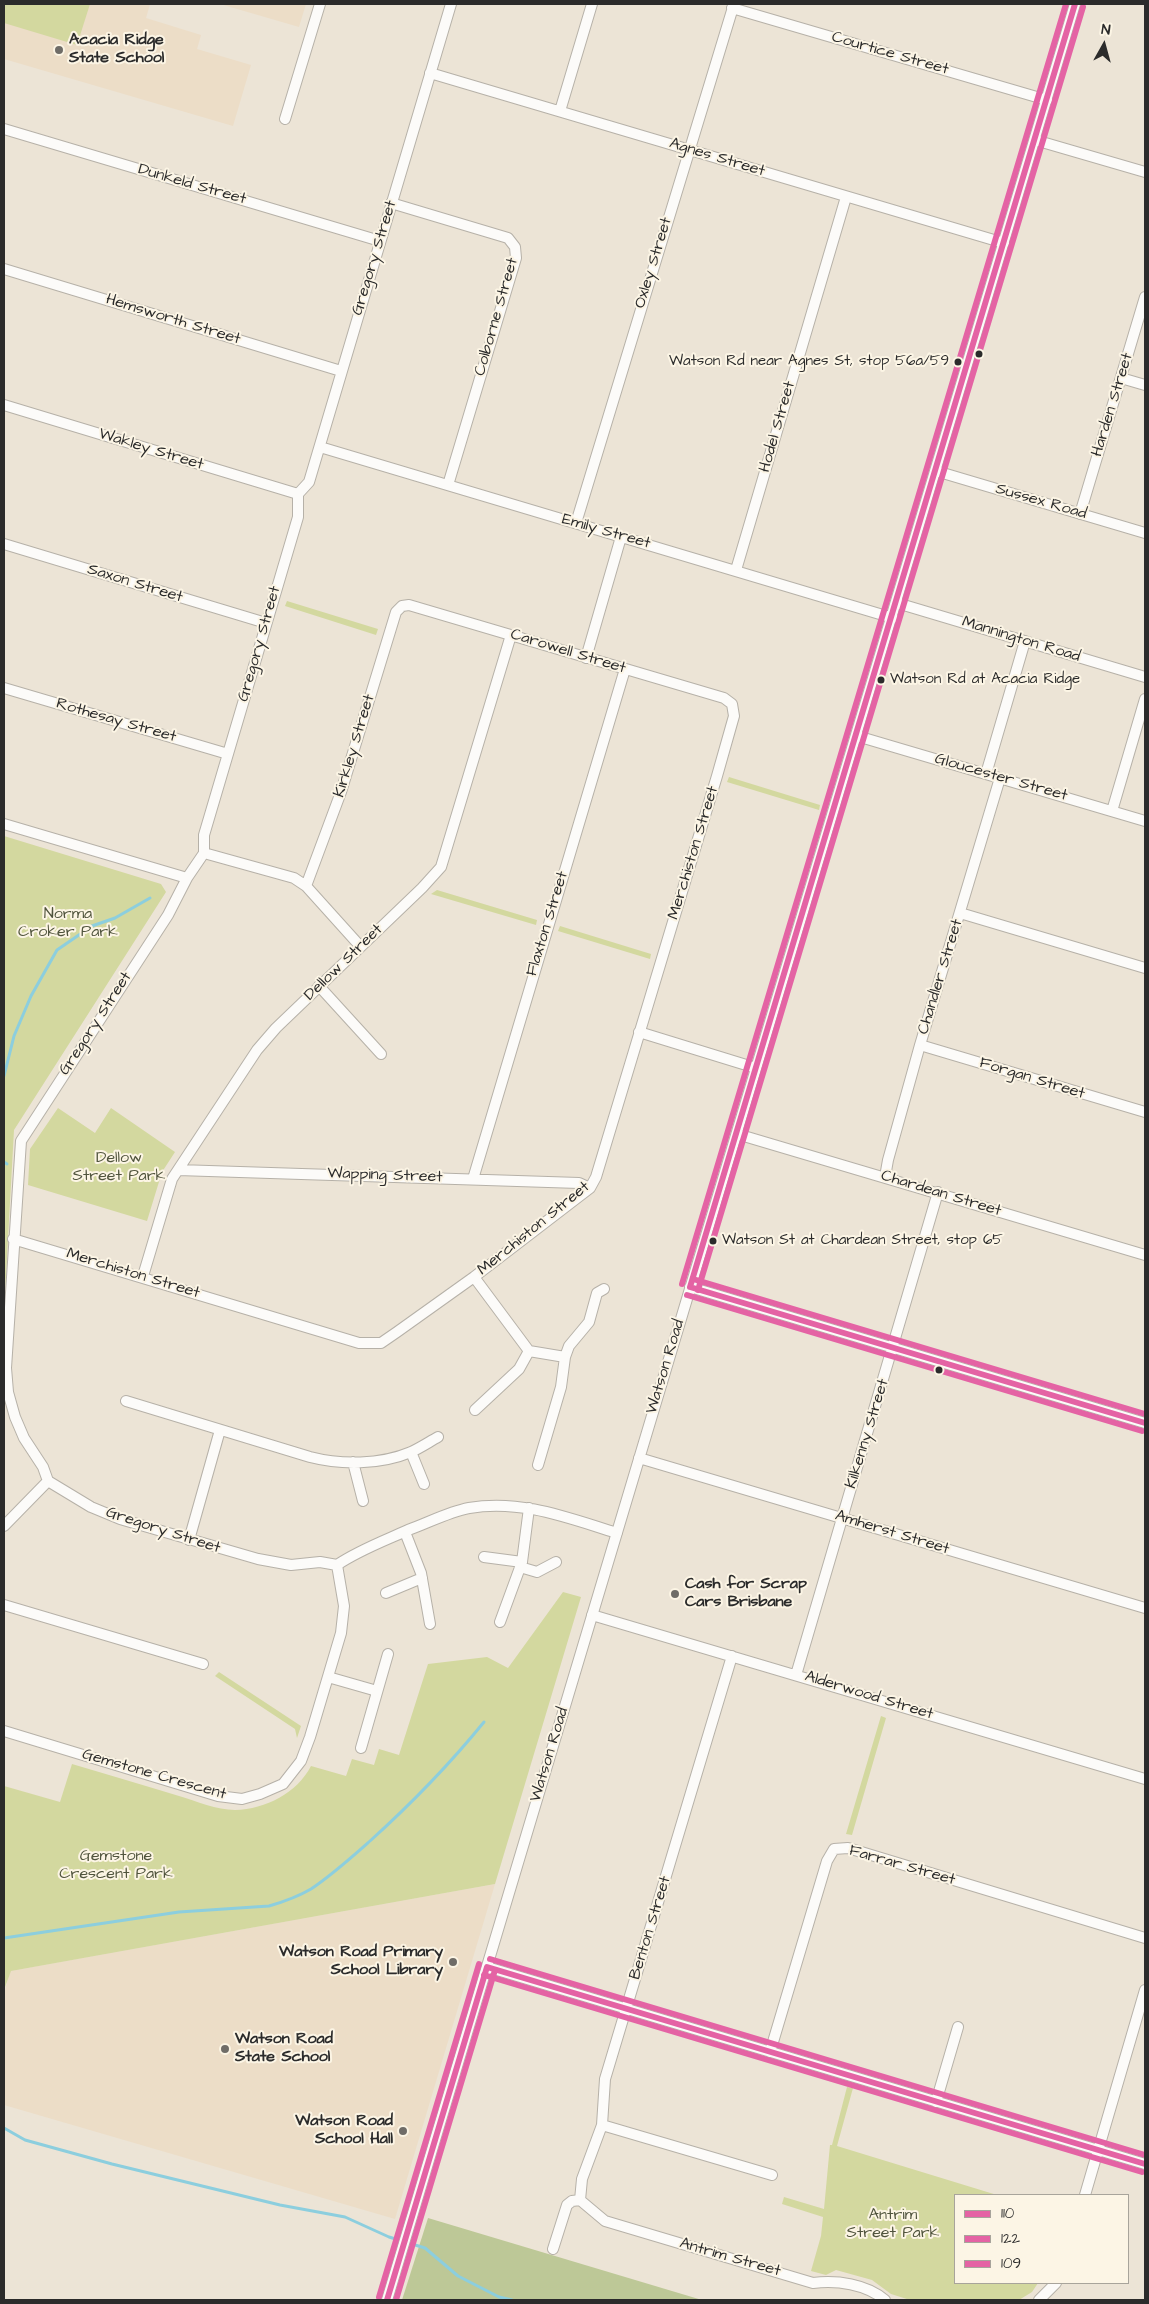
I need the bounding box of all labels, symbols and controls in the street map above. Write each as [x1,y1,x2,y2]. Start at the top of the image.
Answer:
north arrow [1079,20,1129,70]
text: N [1100,20,1111,41]
street label: Courtice Street [829,28,951,80]
place label: Acacia Ridge State School [69,31,164,69]
marker: Acacia Ridge State School [53,44,65,56]
street label: Agnes Street [667,134,767,182]
street label: Dunkeld Street [136,160,248,210]
street label: Gregory Street [348,198,402,318]
street label: Oxley Street [631,215,677,311]
street label: Colborne Street [471,256,523,378]
street label: Hemsworth Street [103,290,243,350]
unlabelled marker [974,349,984,359]
street label: Harden Street [1088,351,1138,459]
place label: Watson Rd near Agnes St, stop 56a/59 [669,353,949,371]
marker: Watson Rd near Agnes St, stop 56a/59 [953,357,963,367]
street label: Hodel Street [756,379,800,475]
street label: Wakley Street [96,425,206,475]
street label: Sussex Road [993,480,1089,524]
street label: Emily Street [559,510,653,554]
street label: Saxon Street [85,560,185,608]
street label: Gregory Street [234,584,286,704]
street label: Mannington Road [960,613,1082,667]
street label: Carowell Street [508,625,628,679]
place label: Watson Rd at Acacia Ridge [890,671,1080,689]
marker: Watson Rd at Acacia Ridge [876,675,886,685]
street label: Kirkley Street [330,692,380,800]
street label: Rothesay Street [54,695,178,747]
street label: Gloucester Street [932,750,1070,806]
street label: Merchiston Street [665,784,723,922]
street label: Flaxton Street [523,869,573,979]
park label: Norma Croker Park [18,905,118,943]
street label: Chandler Street [914,917,968,1037]
street label: Dellow Street [301,921,387,1005]
street label: Gregory Street [55,969,137,1079]
street label: Forgan Street [977,1054,1087,1104]
park label: Dellow Street Park [73,1149,165,1187]
street label: Wapping Street [327,1164,443,1188]
street label: Chardean Street [878,1167,1004,1221]
street label: Merchiston Street [474,1178,594,1280]
place label: Watson St at Chardean Street, stop 65 [722,1232,1003,1250]
marker: Watson St at Chardean Street, stop 65 [708,1236,718,1246]
street label: Merchiston Street [64,1245,202,1303]
street label: Watson Road [643,1317,689,1417]
unlabelled marker [934,1365,944,1375]
street label: Kilkenny Street [842,1377,894,1491]
street label: Gregory Street [103,1503,223,1559]
street label: Amherst Street [833,1507,951,1559]
place label: Cash for Scrap Cars Brisbane [685,1575,807,1613]
marker: Cash for Scrap Cars Brisbane [669,1588,681,1600]
street label: Alderwood Street [802,1667,936,1725]
street label: Watson Road [527,1705,573,1805]
street label: Gemstone Crescent [80,1745,228,1805]
street label: Farrar Street [847,1842,957,1890]
park label: Gemstone Crescent Park [59,1847,173,1885]
street label: Benton Street [626,1874,676,1982]
place label: Watson Road Primary School Library [279,1943,443,1981]
marker: Watson Road Primary School Library [447,1956,459,1968]
place label: Watson Road State School [235,2030,333,2068]
marker: Watson Road State School [219,2043,231,2055]
place label: Watson Road School Hall [295,2112,393,2150]
marker: Watson Road School Hall [397,2125,409,2137]
legend [954,2194,1129,2284]
text: 110 [1001,2203,1014,2224]
park label: Antrim Street Park [847,2206,939,2244]
text: 122 [1001,2228,1020,2249]
street label: Antrim Street [677,2234,783,2282]
text: 109 [1001,2253,1021,2274]

